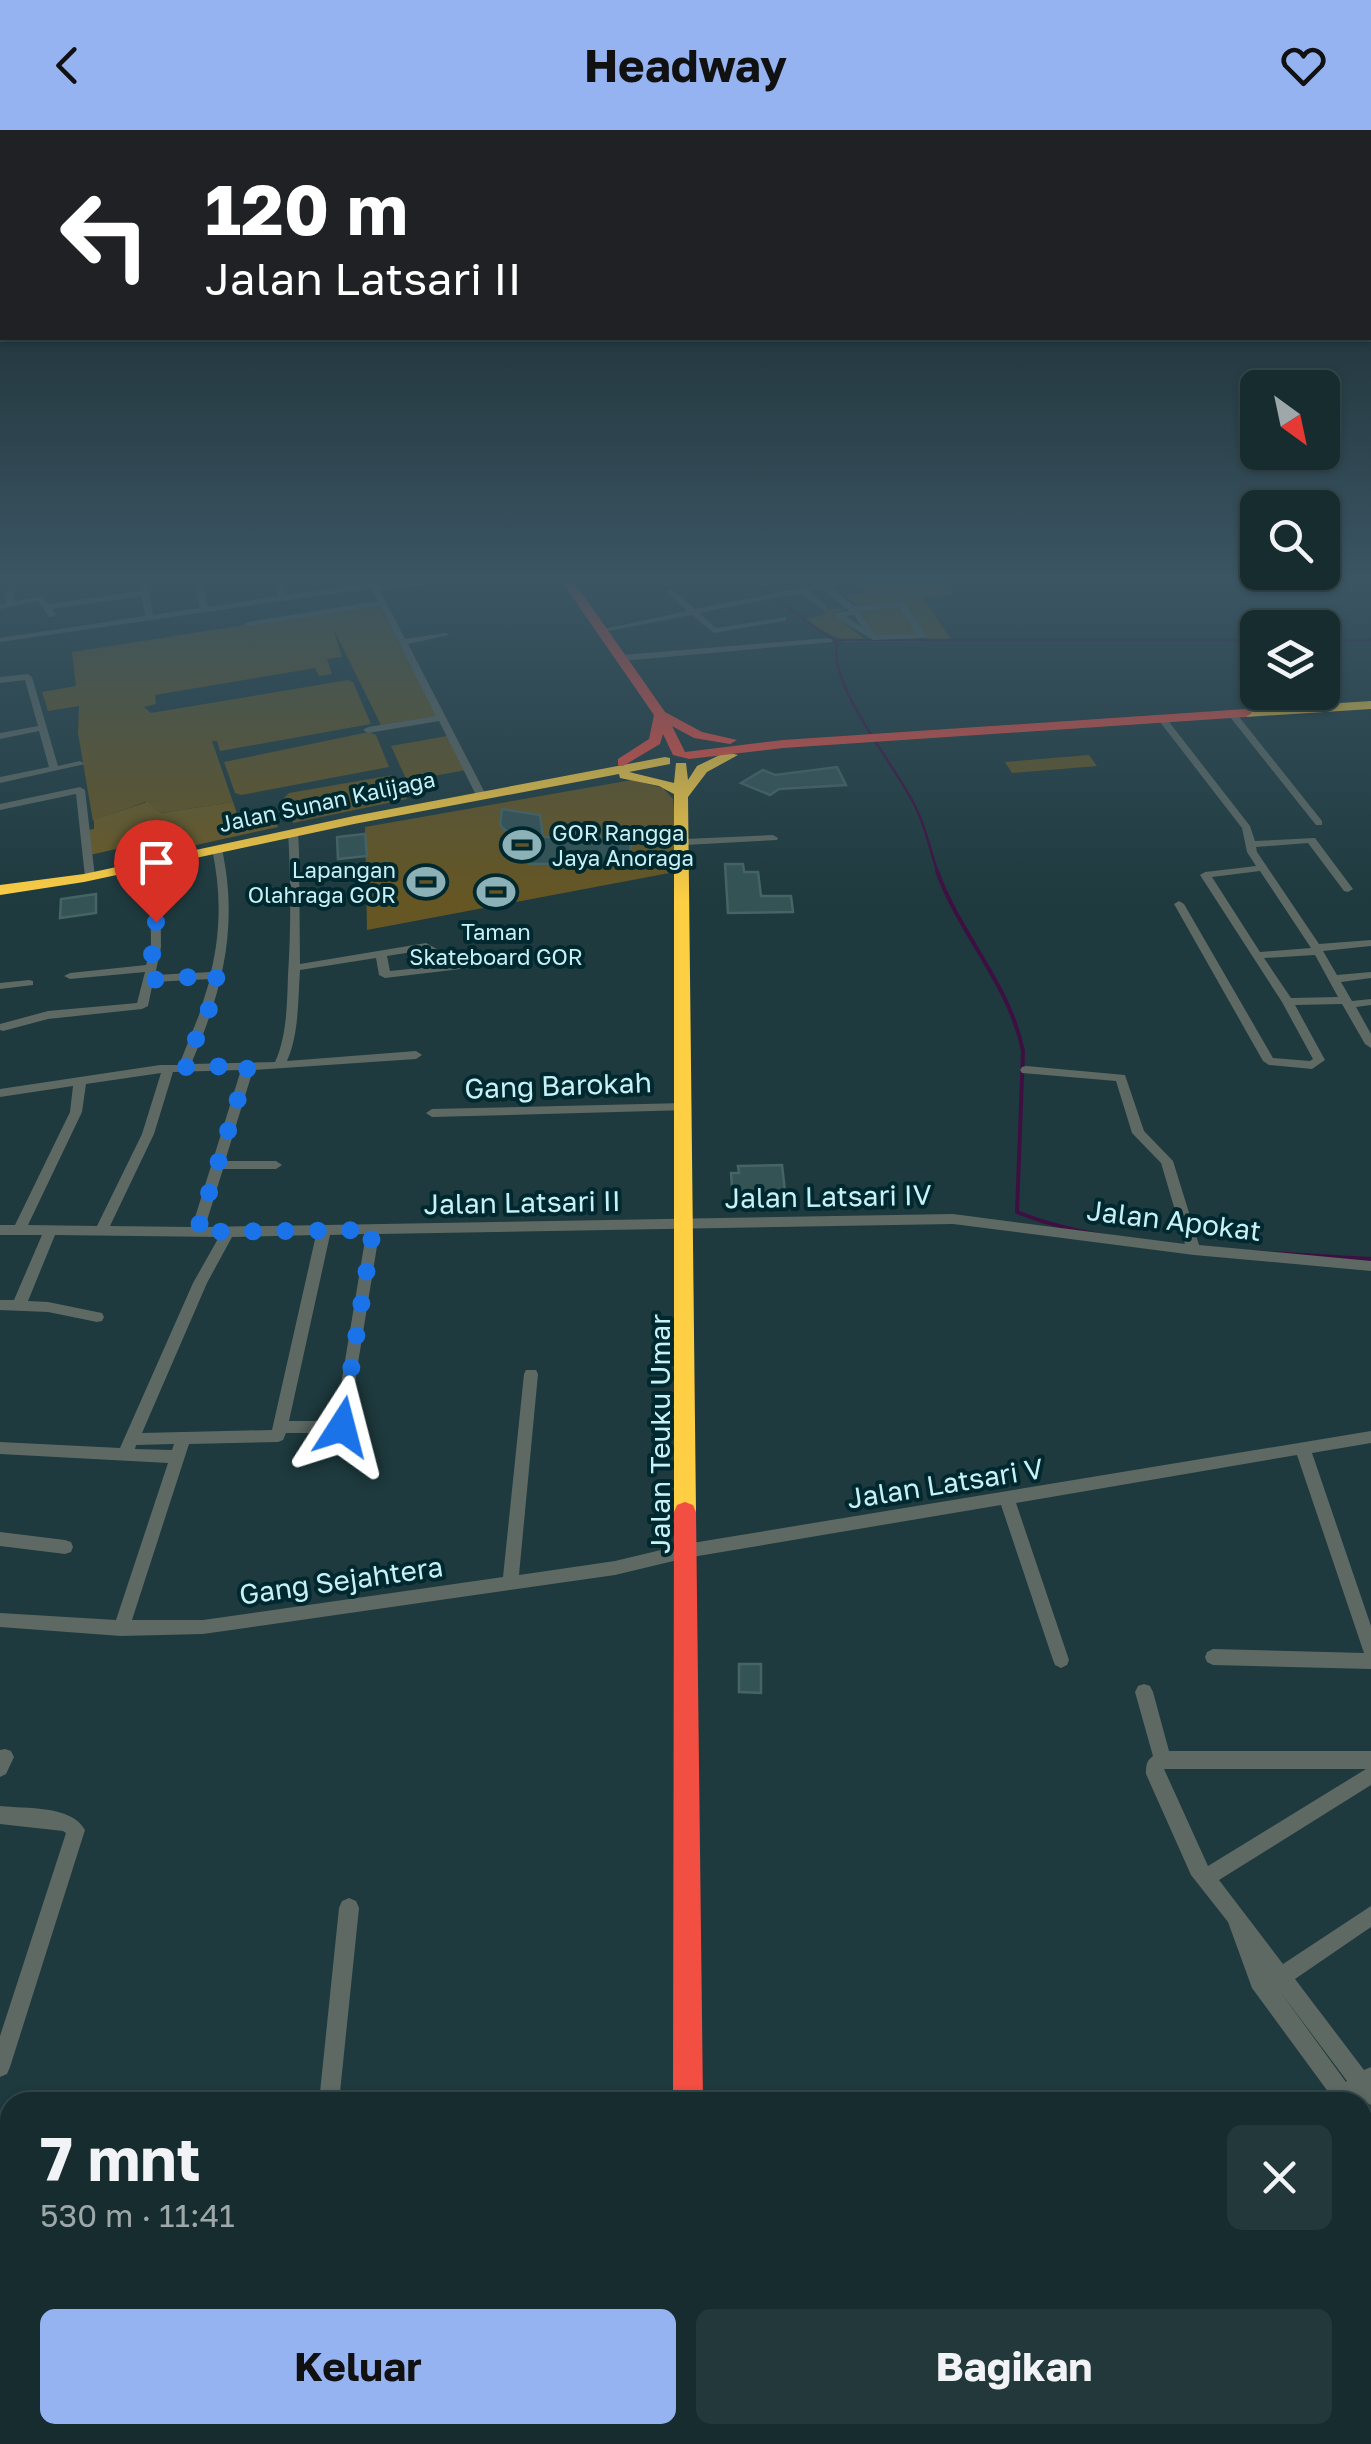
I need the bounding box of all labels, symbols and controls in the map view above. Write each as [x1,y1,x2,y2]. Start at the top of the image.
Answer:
icon: back [40,38,95,93]
text: Headway [584,38,787,92]
icon: heart [1276,38,1331,93]
text: 120 m [205,166,408,250]
icon: left [40,170,170,300]
text: Jalan Latsari II [205,251,522,305]
north arrow [1240,370,1340,470]
map controls [1240,370,1340,710]
button: search [1240,490,1340,590]
button: layers [1240,610,1340,710]
street label: Jalan Sunan Kalijaga [217,765,437,837]
place label: GOR Rangga Jaya Anoraga [552,819,694,871]
pin [114,820,199,923]
sports icon: GOR Rangga Jaya Anoraga [501,824,543,866]
icon: arrive [129,835,184,890]
place label: Lapangan Olahraga GOR [248,856,396,908]
sports icon: Lapangan Olahraga GOR [405,861,447,903]
sports icon: Taman Skateboard GOR [475,871,517,913]
place label: Taman Skateboard GOR [409,918,583,970]
street label: Gang Barokah [464,1065,652,1105]
street label: Jalan Latsari IV [724,1178,932,1214]
street label: Jalan Latsari II [423,1184,621,1220]
street label: Jalan Apokat [1085,1193,1263,1247]
street label: Jalan Teuku Umar [643,1314,676,1554]
position arrow [290,1375,394,1479]
street label: Jalan Latsari V [845,1451,1046,1515]
street label: Gang Sejahtera [237,1549,445,1611]
text: 7 mnt [40,2122,201,2194]
button: close [1227,2125,1332,2230]
text: 530 m · 11:41 [40,2196,235,2234]
button: Keluar [40,2309,676,2424]
button: Bagikan [696,2309,1332,2424]

